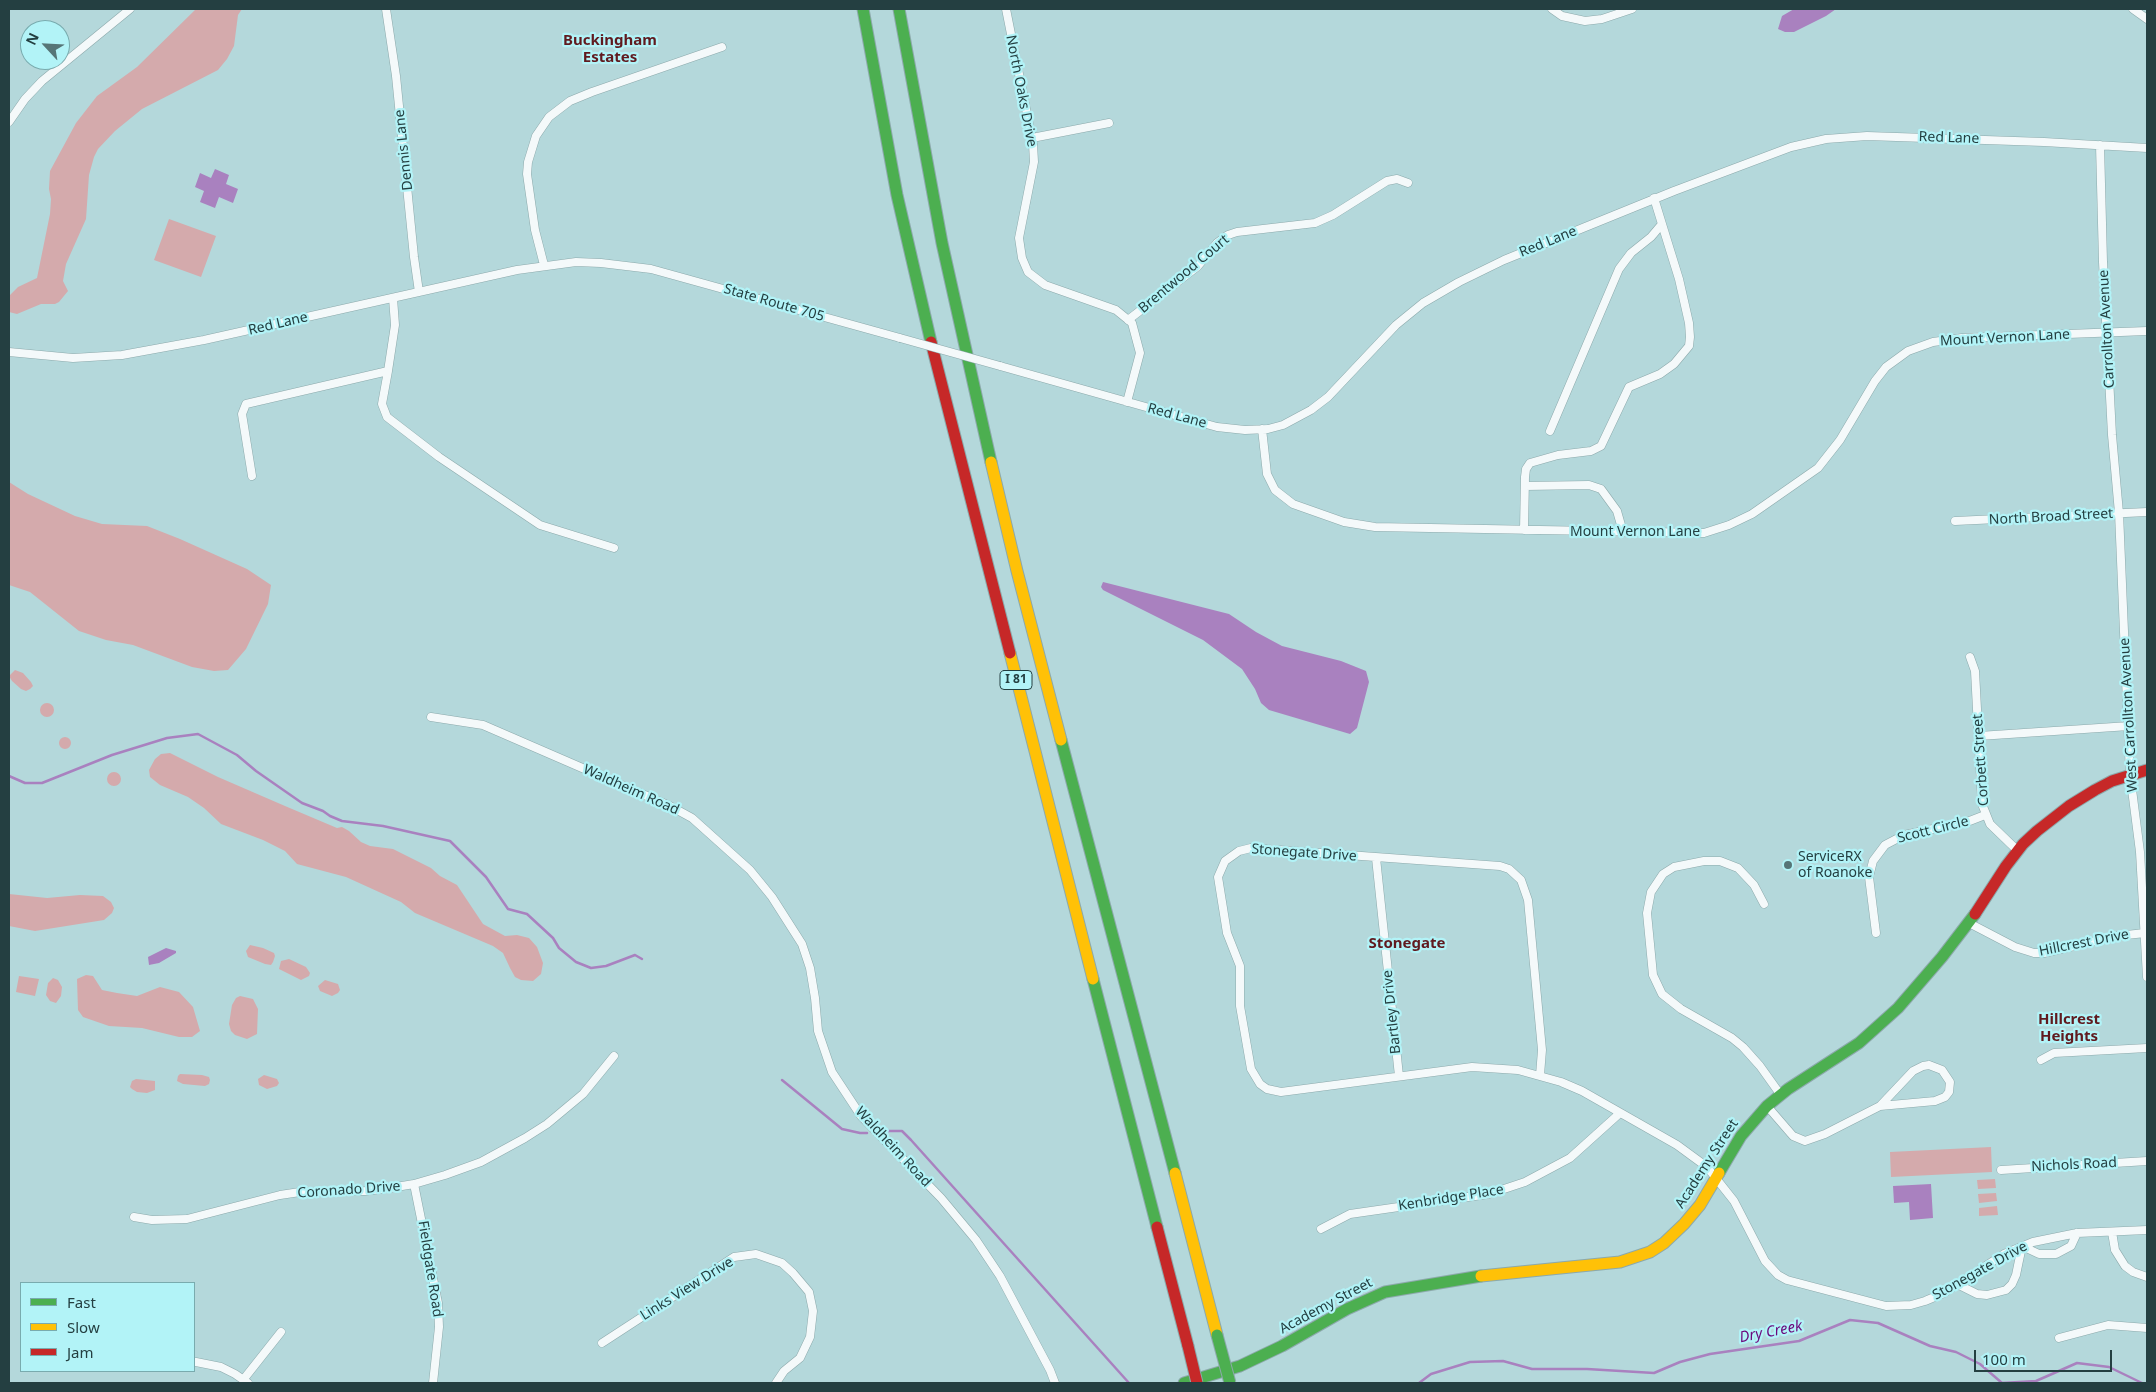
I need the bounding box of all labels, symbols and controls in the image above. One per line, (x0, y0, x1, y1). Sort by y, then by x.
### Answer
north arrow (20, 20, 70, 70)
text: N (21, 30, 43, 48)
district label: Buckingham Estates (563, 32, 657, 67)
street label: North Oaks Drive (1002, 34, 1040, 148)
street label: Dennis Lane (391, 109, 417, 191)
street label: Red Lane (1918, 129, 1980, 147)
street label: Red Lane (1517, 223, 1579, 261)
street label: Brentwood Court (1135, 231, 1233, 317)
street label: Carrollton Avenue (2096, 269, 2118, 389)
street label: State Route 705 (722, 281, 826, 325)
street label: Red Lane (247, 309, 309, 339)
street label: Mount Vernon Lane (1940, 326, 2070, 350)
street label: Red Lane (1146, 400, 1208, 432)
street label: North Broad Street (1988, 505, 2114, 529)
street label: Mount Vernon Lane (1570, 524, 1700, 540)
street label: West Carrollton Avenue (2117, 637, 2141, 793)
road number: I 81 (1000, 670, 1032, 690)
street label: Corbett Street (1969, 713, 1993, 807)
street label: Waldheim Road (580, 761, 682, 819)
street label: Scott Circle (1896, 813, 1970, 847)
street label: Stonegate Drive (1251, 841, 1357, 865)
place label: ServiceRX of Roanoke (1798, 849, 1872, 882)
marker: ServiceRX of Roanoke (1782, 859, 1794, 871)
street label: Hillcrest Drive (2038, 926, 2130, 960)
district label: Stonegate (1369, 935, 1445, 953)
street label: Bartley Drive (1379, 969, 1405, 1055)
district label: Hillcrest Heights (2038, 1011, 2100, 1046)
street label: Waldheim Road (852, 1103, 934, 1191)
street label: Academy Street (1672, 1116, 1742, 1212)
street label: Nichols Road (2031, 1154, 2117, 1176)
street label: Coronado Drive (297, 1178, 401, 1202)
street label: Kenbridge Place (1397, 1181, 1505, 1215)
street label: Fieldgate Road (414, 1219, 446, 1319)
street label: Stonegate Drive (1930, 1238, 2030, 1304)
street label: Links View Drive (637, 1254, 737, 1324)
street label: Academy Street (1277, 1274, 1375, 1338)
legend (20, 1282, 195, 1372)
text: Fast (67, 1292, 96, 1312)
text: Slow (67, 1317, 100, 1337)
water label: Dry Creek (1738, 1317, 1804, 1347)
scale bar (1976, 1340, 2114, 1372)
text: Jam (67, 1342, 94, 1362)
text: 100 m (1982, 1349, 2026, 1369)

